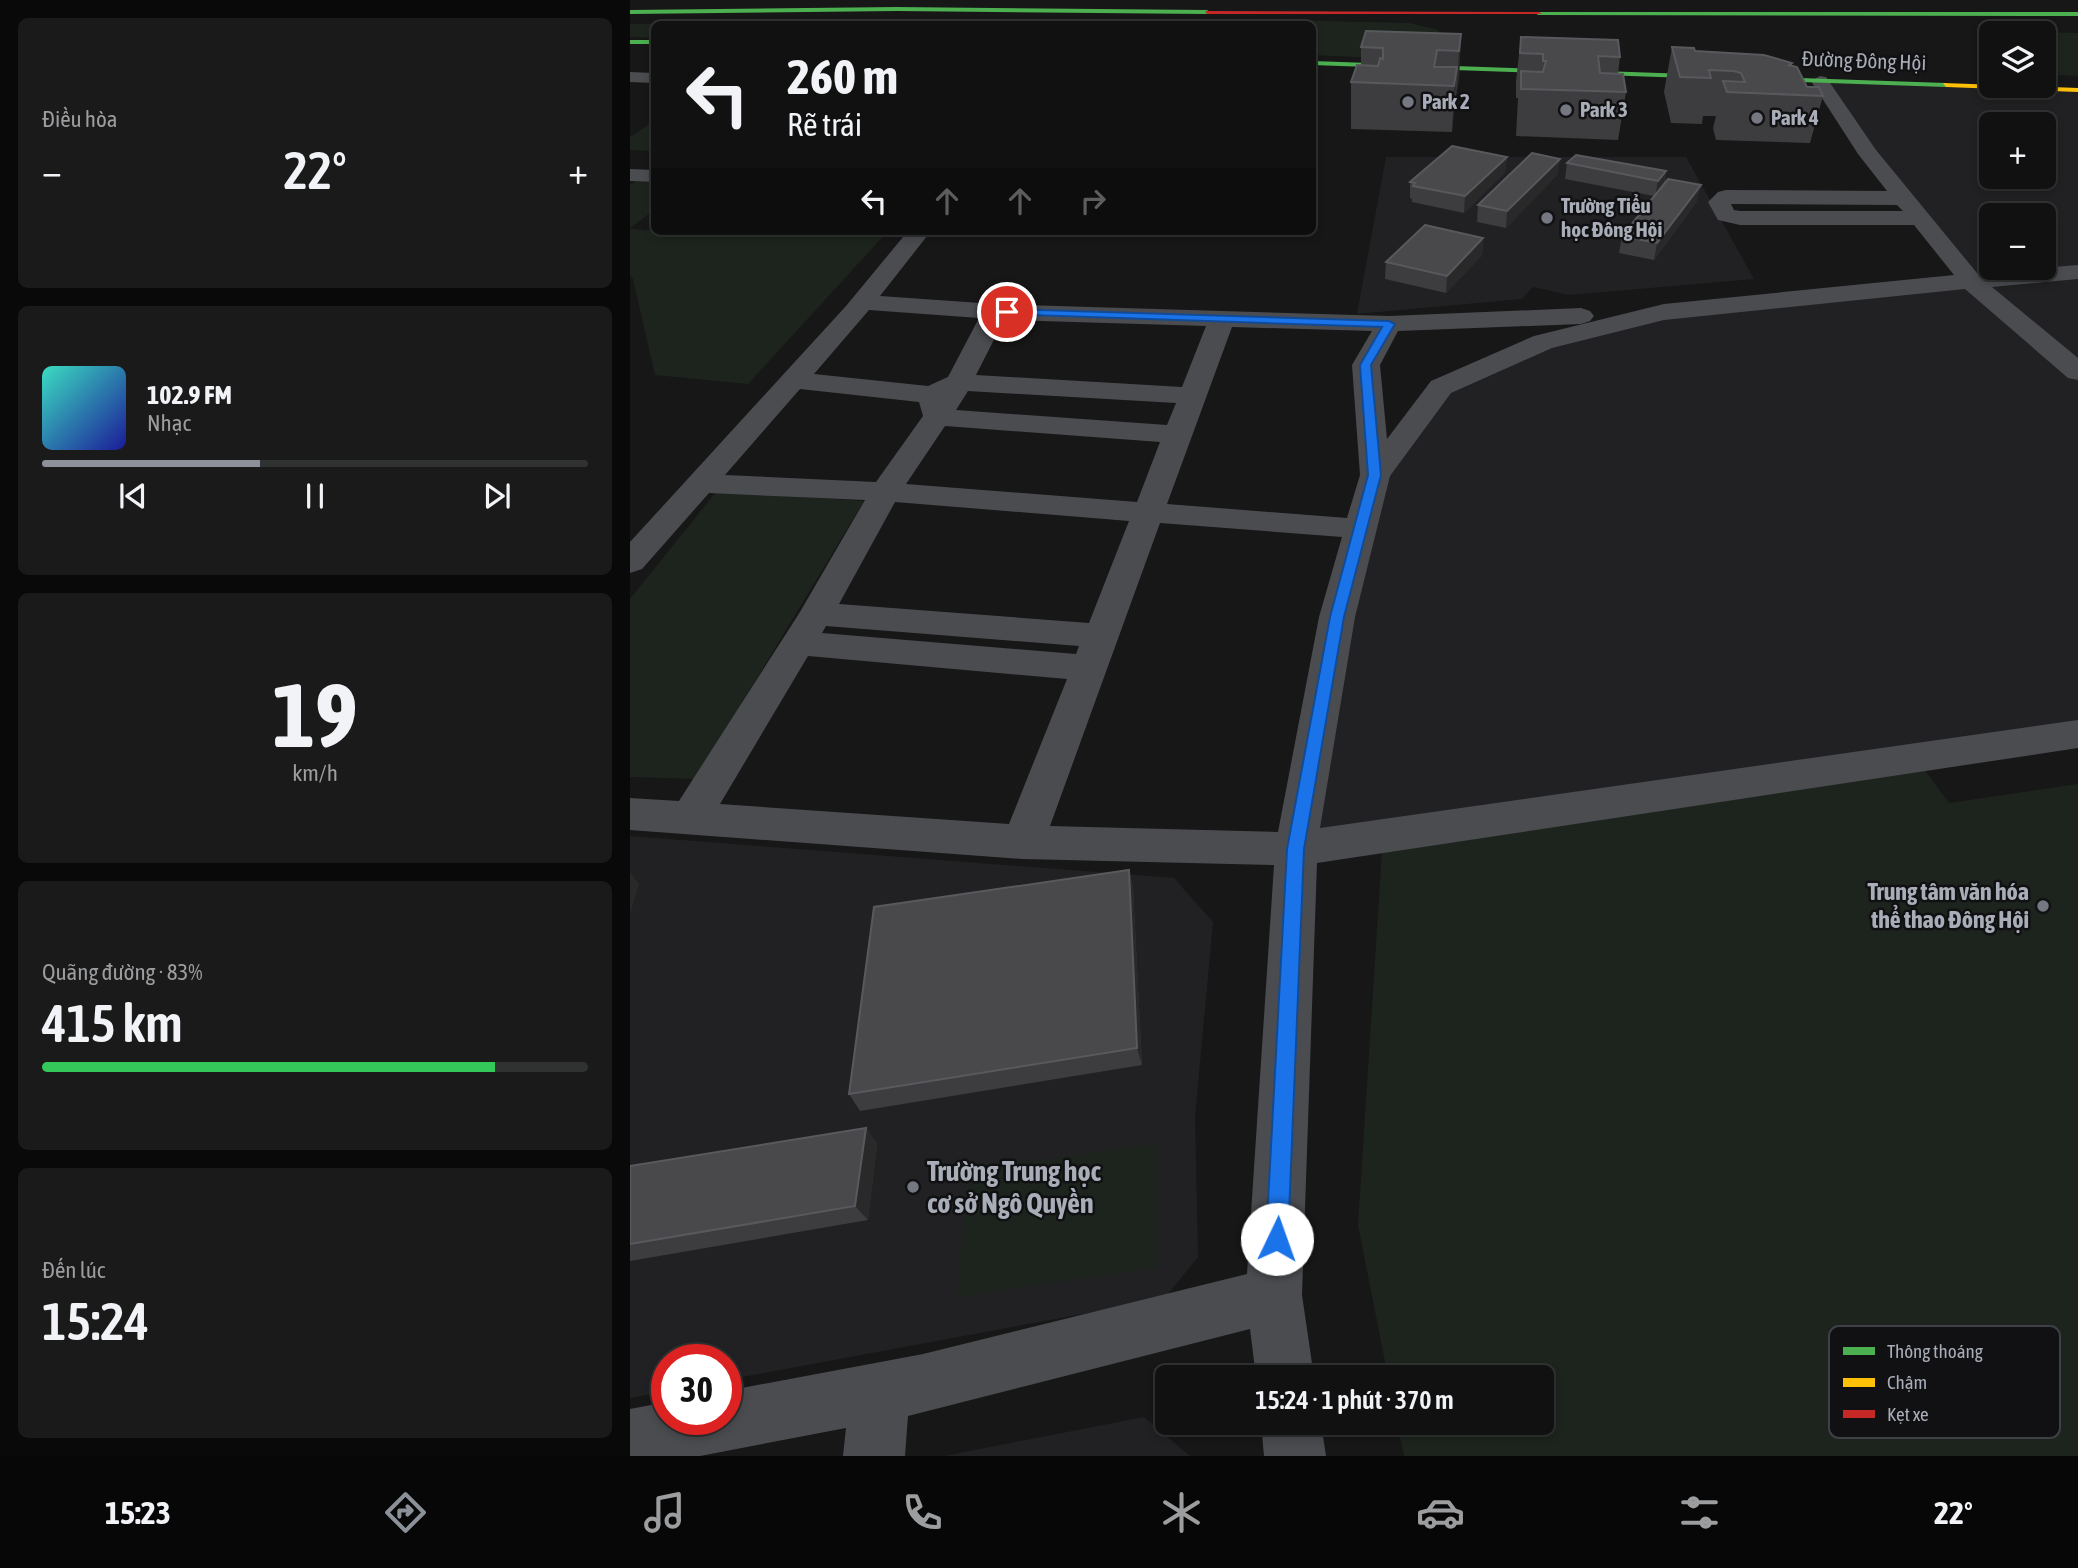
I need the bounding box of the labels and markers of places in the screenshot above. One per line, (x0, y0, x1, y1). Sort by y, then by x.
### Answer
place label: Park 2 (1422, 89, 1470, 113)
marker: Park 2 (1400, 94, 1416, 110)
place label: Park 3 (1580, 97, 1628, 121)
marker: Park 3 (1558, 102, 1574, 118)
place label: Park 4 (1771, 105, 1819, 129)
marker: Park 4 (1749, 110, 1765, 126)
place label: Trường Tiểu học Đông Hội (1561, 193, 1662, 241)
marker: Trường Tiểu học Đông Hội (1539, 210, 1555, 226)
pin (977, 282, 1037, 342)
place label: Trung tâm văn hóa thể thao Đông Hội (1868, 878, 2029, 933)
marker: Trung tâm văn hóa thể thao Đông Hội (2035, 898, 2051, 914)
place label: Trường Trung học cơ sở Ngô Quyền (927, 1155, 1102, 1219)
marker: Trường Trung học cơ sở Ngô Quyền (905, 1179, 921, 1195)

